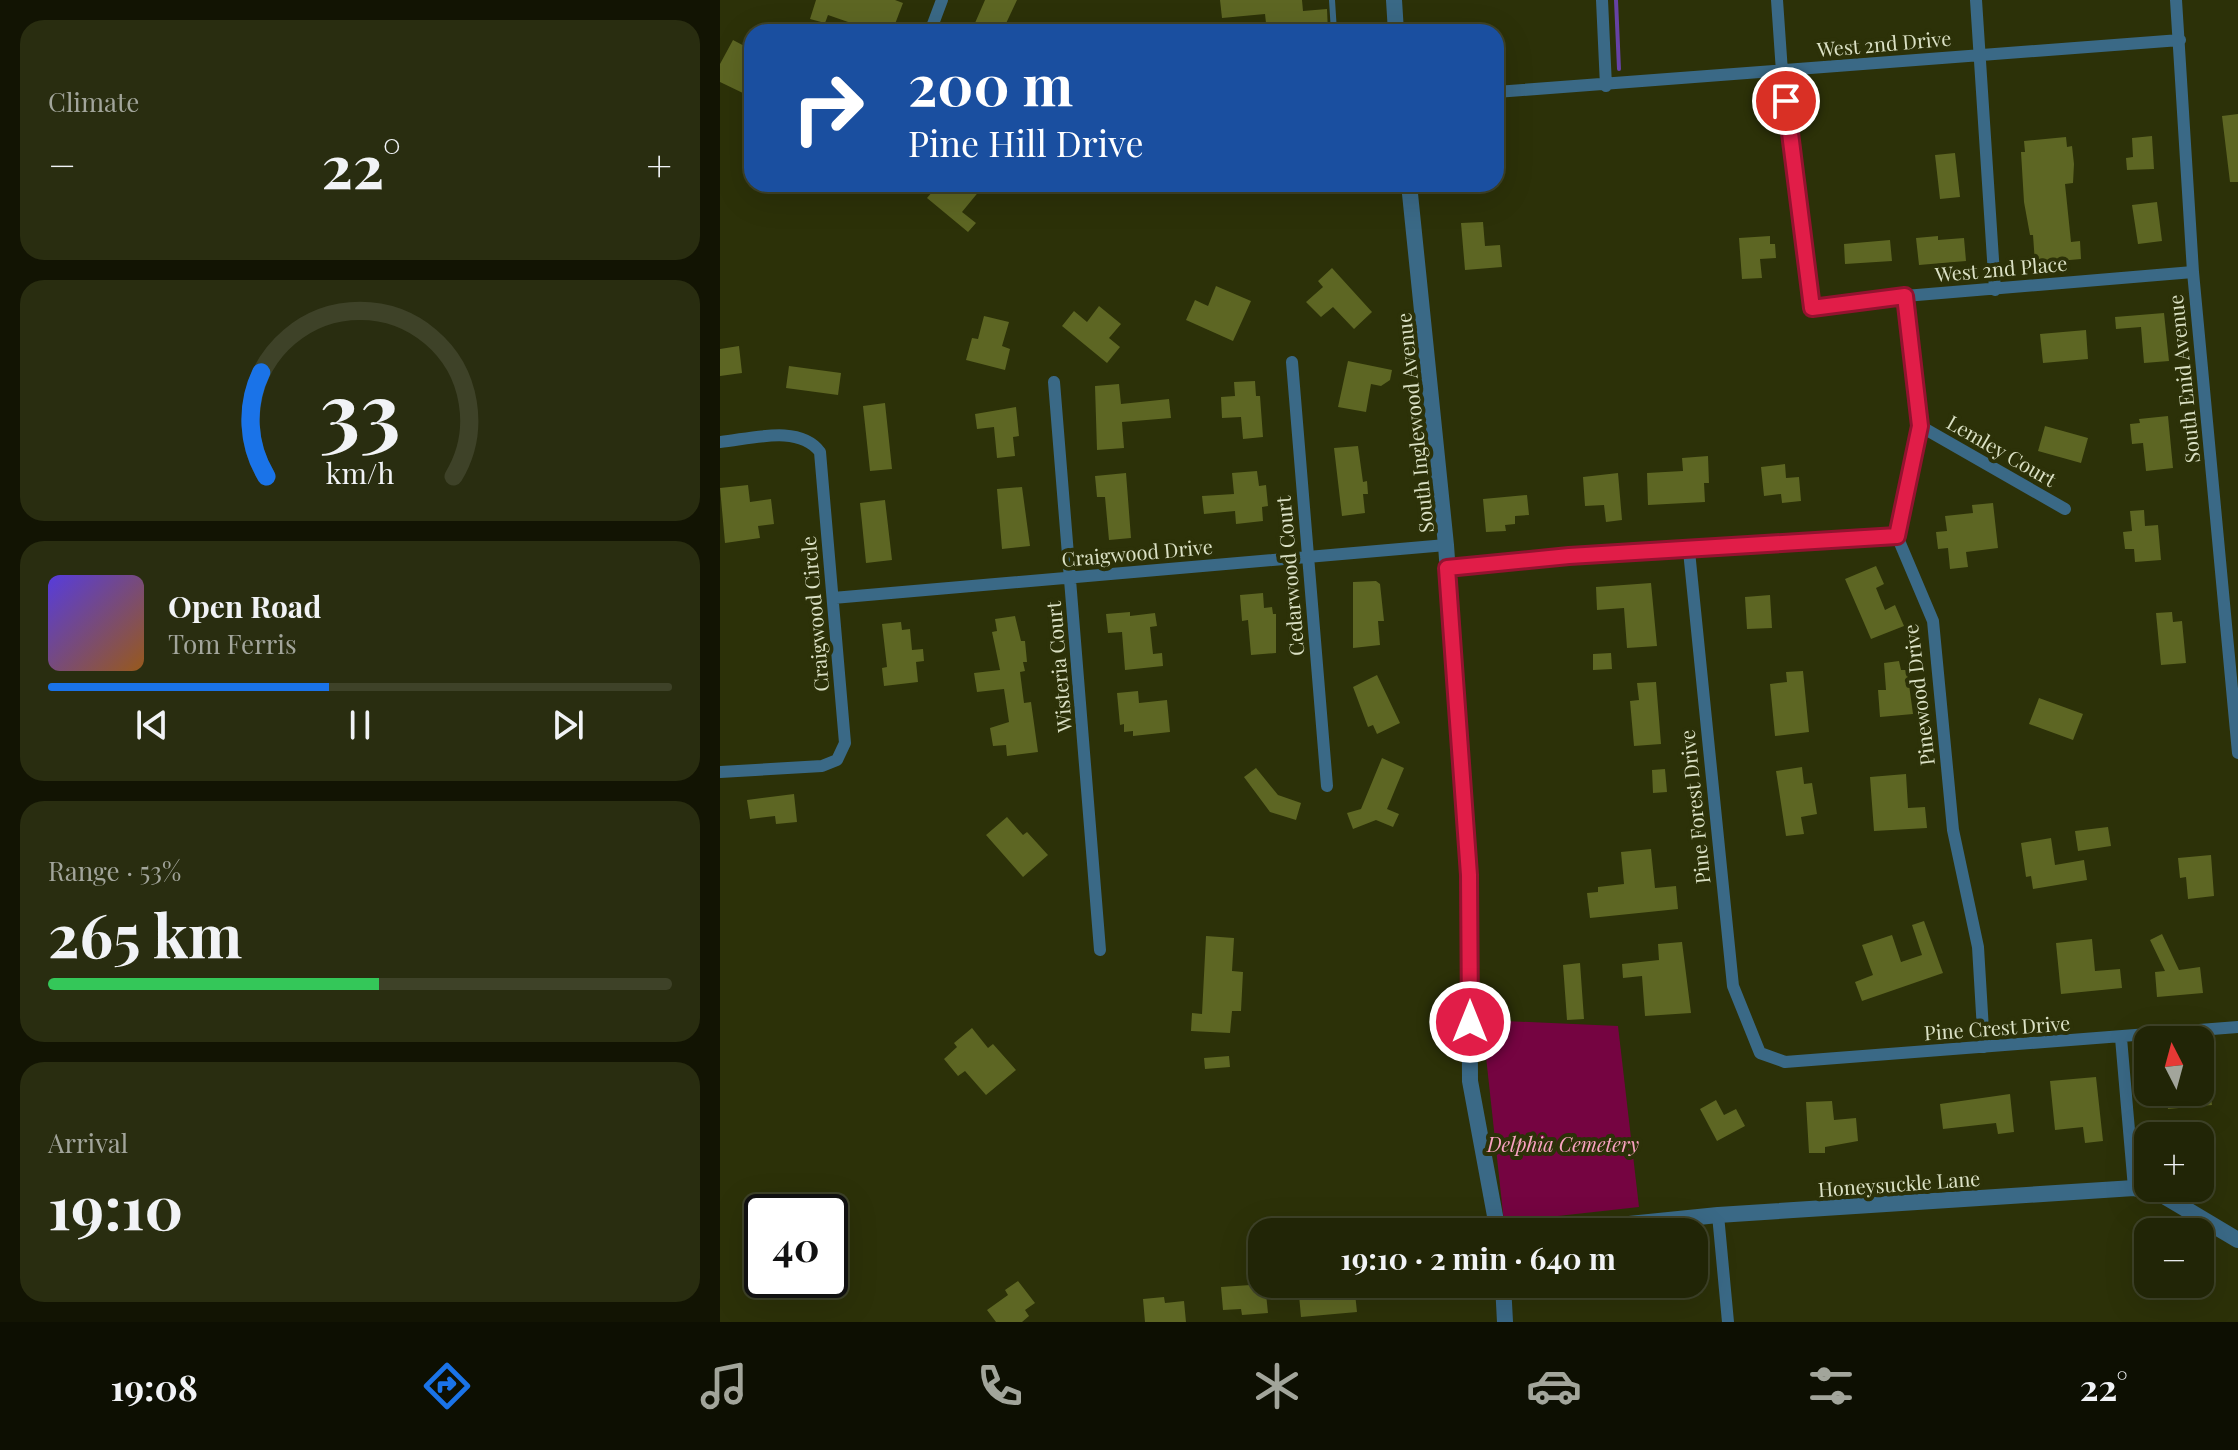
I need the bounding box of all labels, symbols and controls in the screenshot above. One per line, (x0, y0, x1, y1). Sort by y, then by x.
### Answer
street label: West 2nd Drive (1815, 24, 1952, 62)
text: 200 m (908, 46, 1073, 121)
icon: right (776, 56, 880, 160)
pin (1752, 67, 1820, 135)
icon: arrive (1764, 79, 1808, 123)
text: Climate (48, 84, 139, 119)
text: Pine Hill Drive (908, 118, 1144, 166)
text: 22° (321, 124, 401, 204)
text: − (48, 134, 76, 193)
text: + (646, 134, 672, 193)
street label: West 2nd Place (1933, 249, 2068, 287)
street label: South Enid Avenue (2161, 293, 2205, 465)
street label: South Inglewood Avenue (1389, 312, 1439, 534)
text: 33 (319, 352, 401, 463)
street label: Lemley Court (1942, 408, 2062, 493)
text: km/h (326, 453, 394, 491)
street label: Cedarwood Court (1268, 494, 1309, 657)
street label: Craigwood Drive (1060, 532, 1214, 572)
street label: Craigwood Circle (794, 535, 834, 693)
text: Open Road (168, 586, 321, 626)
street label: Wisteria Court (1039, 599, 1077, 735)
street label: Pinewood Drive (1896, 623, 1940, 767)
text: Tom Ferris (168, 626, 297, 661)
icon: previous (130, 703, 174, 747)
icon: pause (338, 703, 382, 747)
icon: next (546, 703, 590, 747)
street label: Pine Forest Drive (1672, 729, 1716, 885)
text: Range · 53% (48, 853, 181, 888)
text: 265 km (48, 893, 242, 973)
position arrow (1428, 980, 1512, 1064)
street label: Pine Crest Drive (1923, 1008, 2071, 1046)
north arrow (2134, 1026, 2214, 1106)
map controls (2134, 1026, 2214, 1298)
button: + (2134, 1122, 2214, 1202)
text: Arrival (48, 1125, 128, 1160)
park label: Delphia Cemetery (1486, 1130, 1639, 1157)
street label: Honeysuckle Lane (1817, 1164, 1981, 1202)
text: 19:10 (48, 1165, 183, 1245)
speed limit sign: 40 (744, 1194, 848, 1298)
button: − (2134, 1218, 2214, 1298)
text: 19:10 · 2 min · 640 m (1340, 1238, 1616, 1278)
icon: directions (419, 1358, 475, 1414)
icon: music (696, 1358, 752, 1414)
icon: phone (972, 1358, 1028, 1414)
icon: climate (1249, 1358, 1305, 1414)
icon: car (1526, 1358, 1582, 1414)
icon: filters (1803, 1358, 1859, 1414)
text: 19:08 (110, 1362, 198, 1410)
text: 22° (2080, 1362, 2128, 1410)

